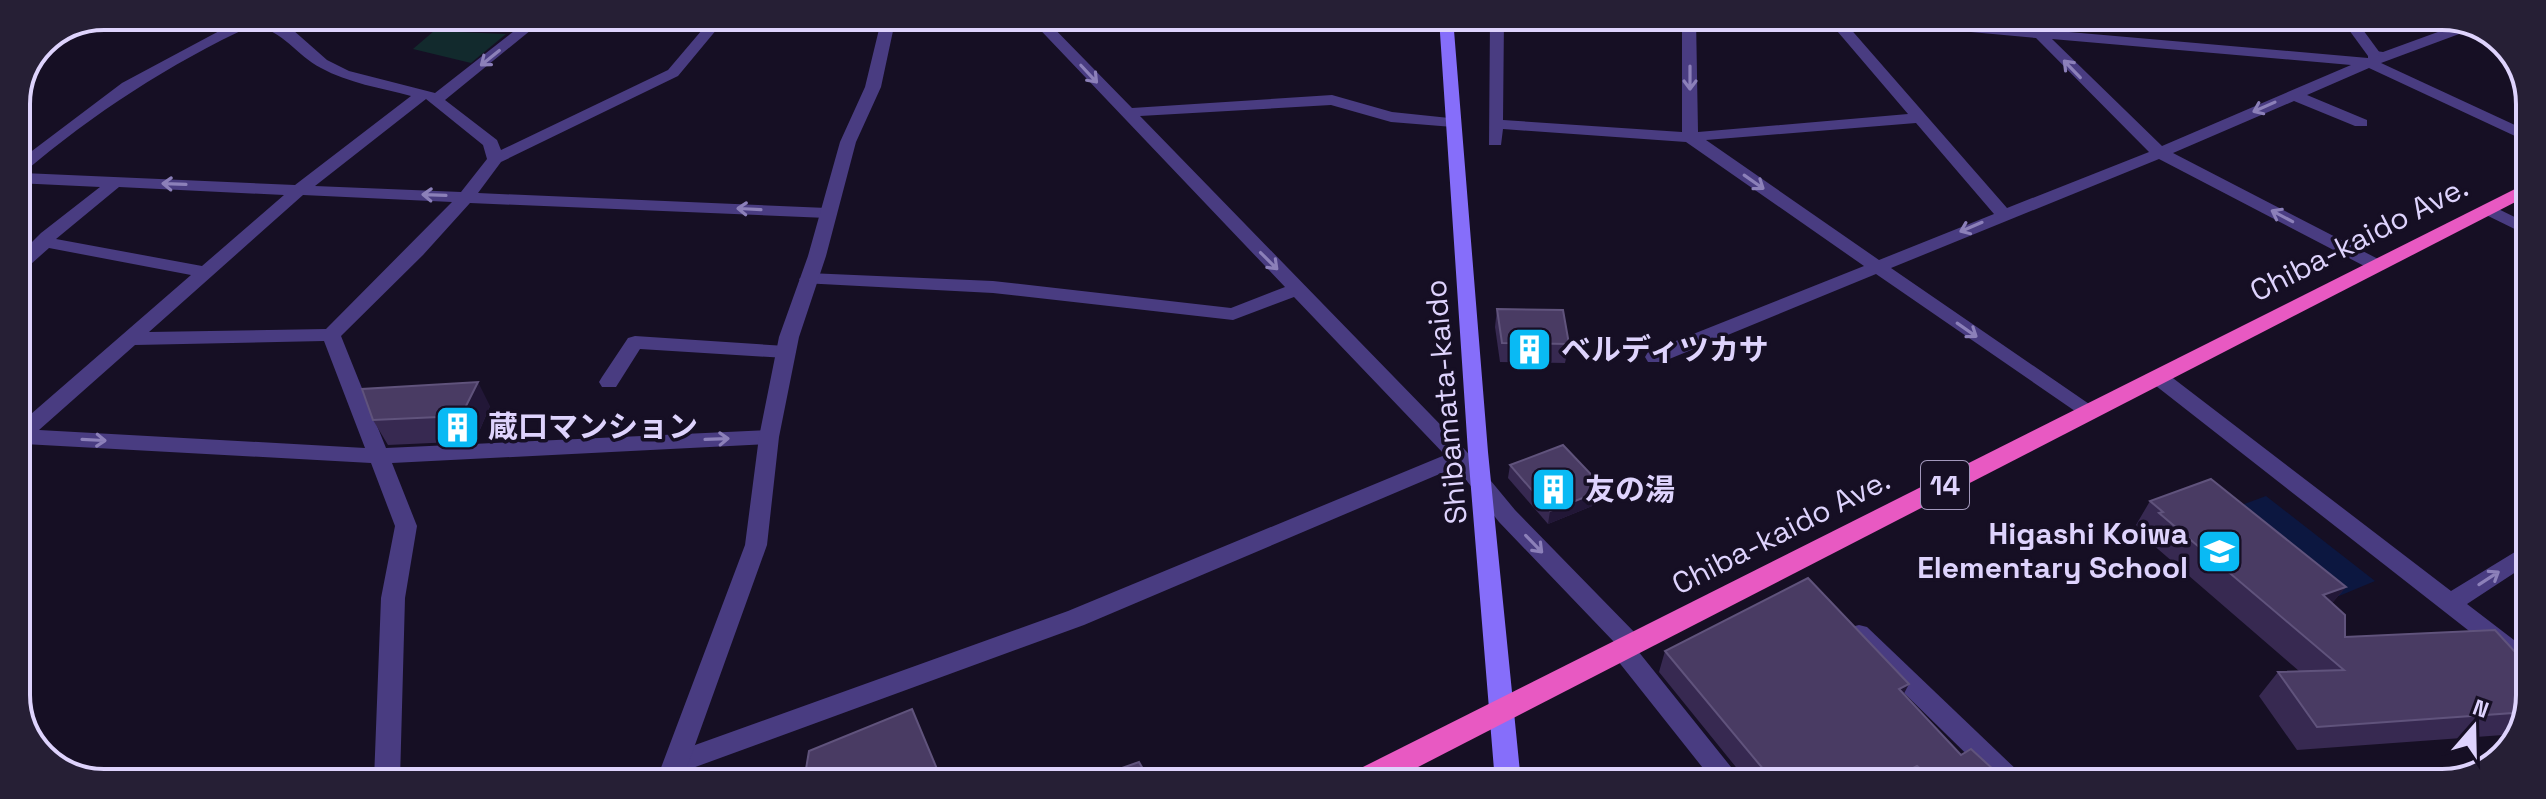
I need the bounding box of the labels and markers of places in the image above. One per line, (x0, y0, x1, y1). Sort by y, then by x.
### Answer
building icon: ベルディツカサ (1506, 326, 1554, 374)
place label: ベルディツカサ (1561, 330, 1769, 369)
building icon: 蔵口マンション (433, 403, 481, 451)
place label: 蔵口マンション (488, 407, 698, 446)
building icon: 友の湯 (1530, 466, 1578, 514)
place label: 友の湯 (1585, 470, 1675, 509)
place label: Higashi Koiwa Elementary School (1917, 514, 2188, 587)
school or university icon: Higashi Koiwa Elementary School (2195, 527, 2243, 575)

